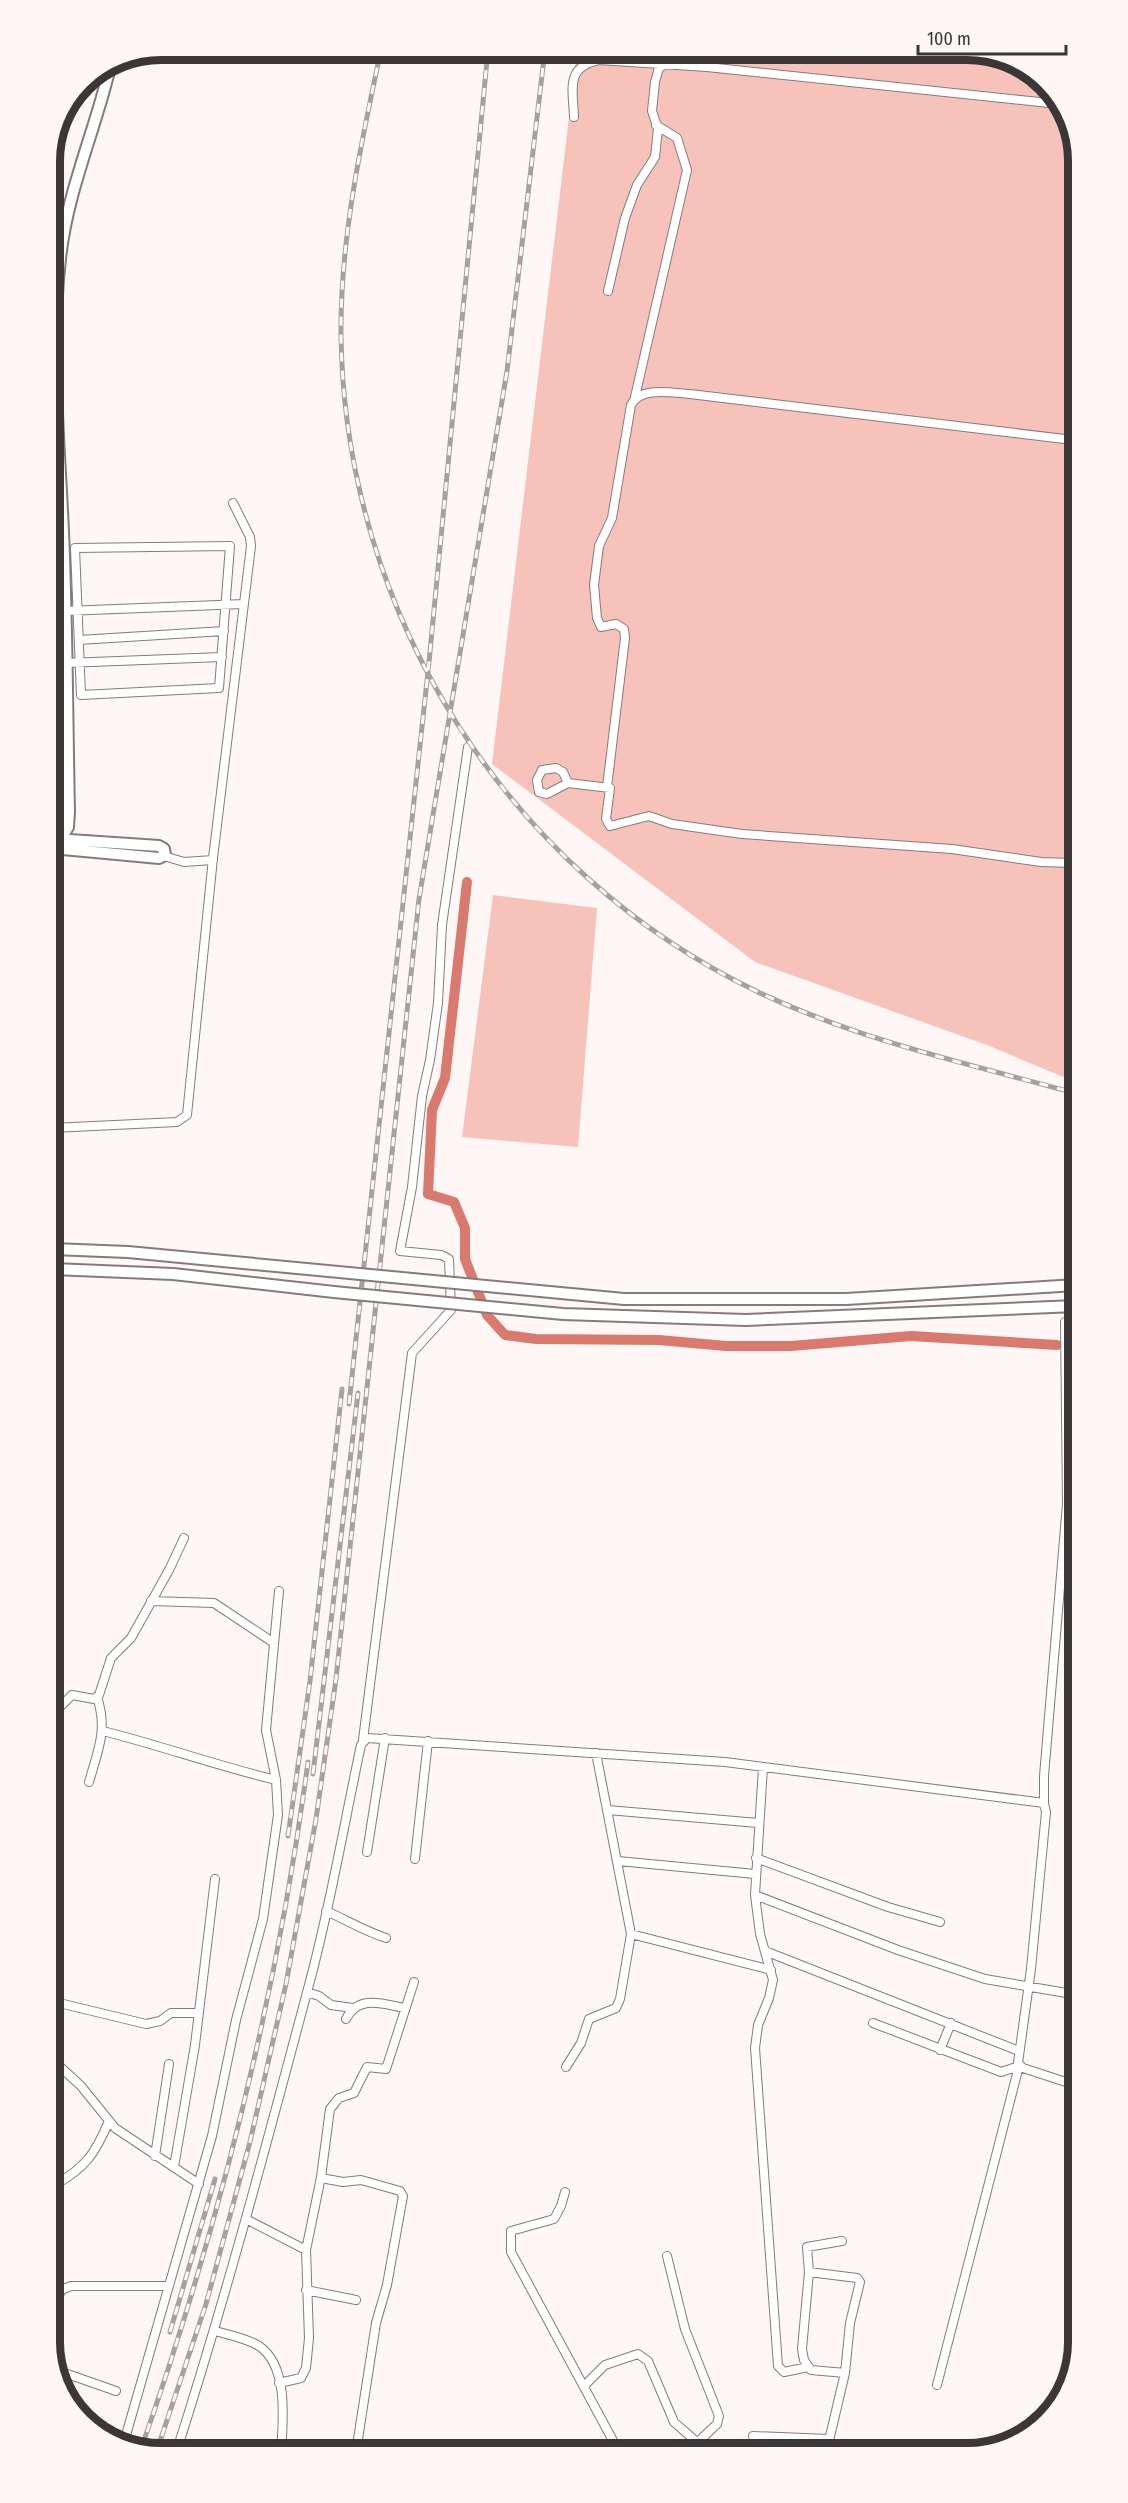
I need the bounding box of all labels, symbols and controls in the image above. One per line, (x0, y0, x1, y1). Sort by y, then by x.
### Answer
scale bar (918, 18, 1066, 56)
text: 100 m (927, 28, 971, 50)

